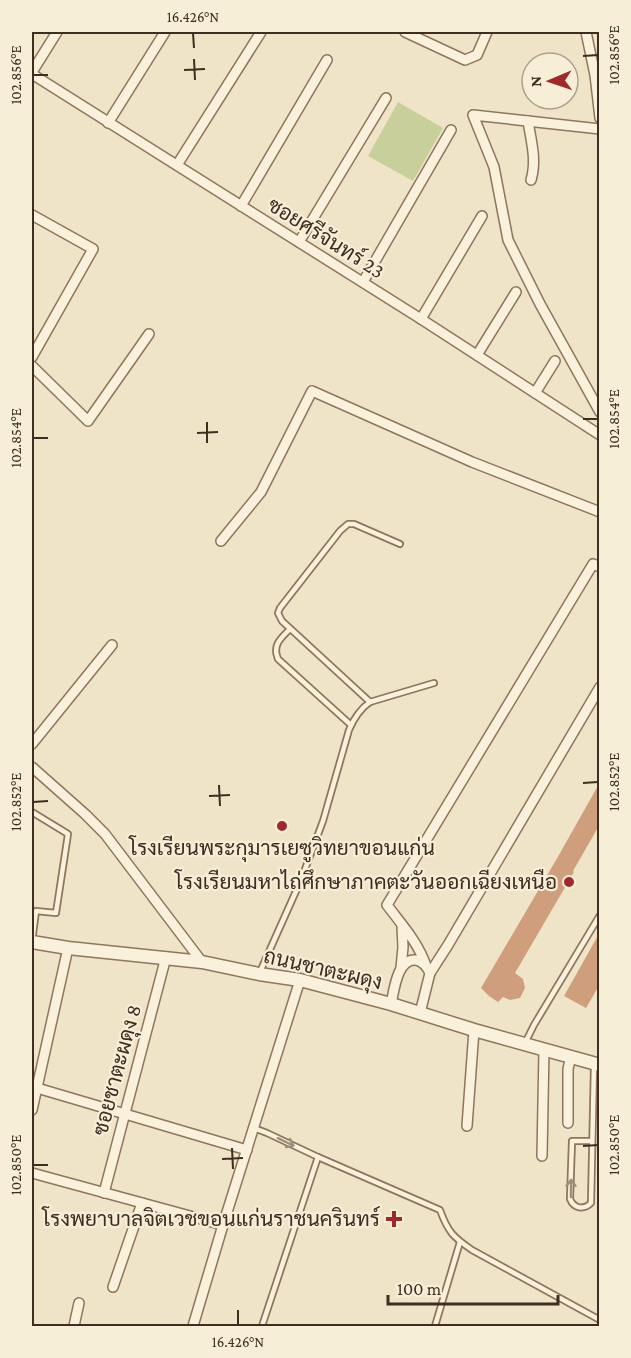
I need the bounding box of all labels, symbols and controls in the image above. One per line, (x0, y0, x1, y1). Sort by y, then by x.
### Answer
text: 16.426°N (167, 9, 219, 25)
text: 102.856°E (606, 25, 622, 85)
text: 102.856°E (8, 45, 24, 105)
north arrow (520, 51, 580, 111)
text: N (527, 76, 544, 87)
street label: ซอยศรีจันทร์ 23 (263, 191, 390, 283)
text: 102.854°E (606, 389, 622, 449)
text: 102.854°E (8, 408, 24, 468)
text: 102.852°E (606, 753, 622, 811)
text: 102.852°E (8, 773, 24, 831)
marker: โรงเรียนพระกุมารเยซูวิทยาขอนแก่น (275, 819, 289, 833)
place label: โรงเรียนพระกุมารเยซูวิทยาขอนแก่น (128, 835, 435, 863)
place label: โรงเรียนมหาไถ่ศึกษาภาคตะวันออกเฉียงเหนือ (174, 868, 557, 894)
marker: โรงเรียนมหาไถ่ศึกษาภาคตะวันออกเฉียงเหนือ (562, 875, 576, 889)
street label: ถนนชาตะผดุง (261, 944, 385, 996)
street label: ซอยชาตะผดุง 8 (88, 1002, 148, 1139)
text: 102.850°E (606, 1115, 622, 1175)
text: 102.850°E (8, 1135, 24, 1195)
one-way arrow (277, 1137, 295, 1149)
one-way arrow (565, 1178, 576, 1198)
place label: โรงพยาบาลจิตเวชขอนแก่นราชนครินทร์ (41, 1205, 380, 1231)
marker: โรงพยาบาลจิตเวชขอนแก่นราชนครินทร์ (385, 1210, 403, 1228)
scale bar (388, 1268, 558, 1306)
text: 100 m (397, 1279, 442, 1299)
text: 16.426°N (212, 1334, 264, 1350)

